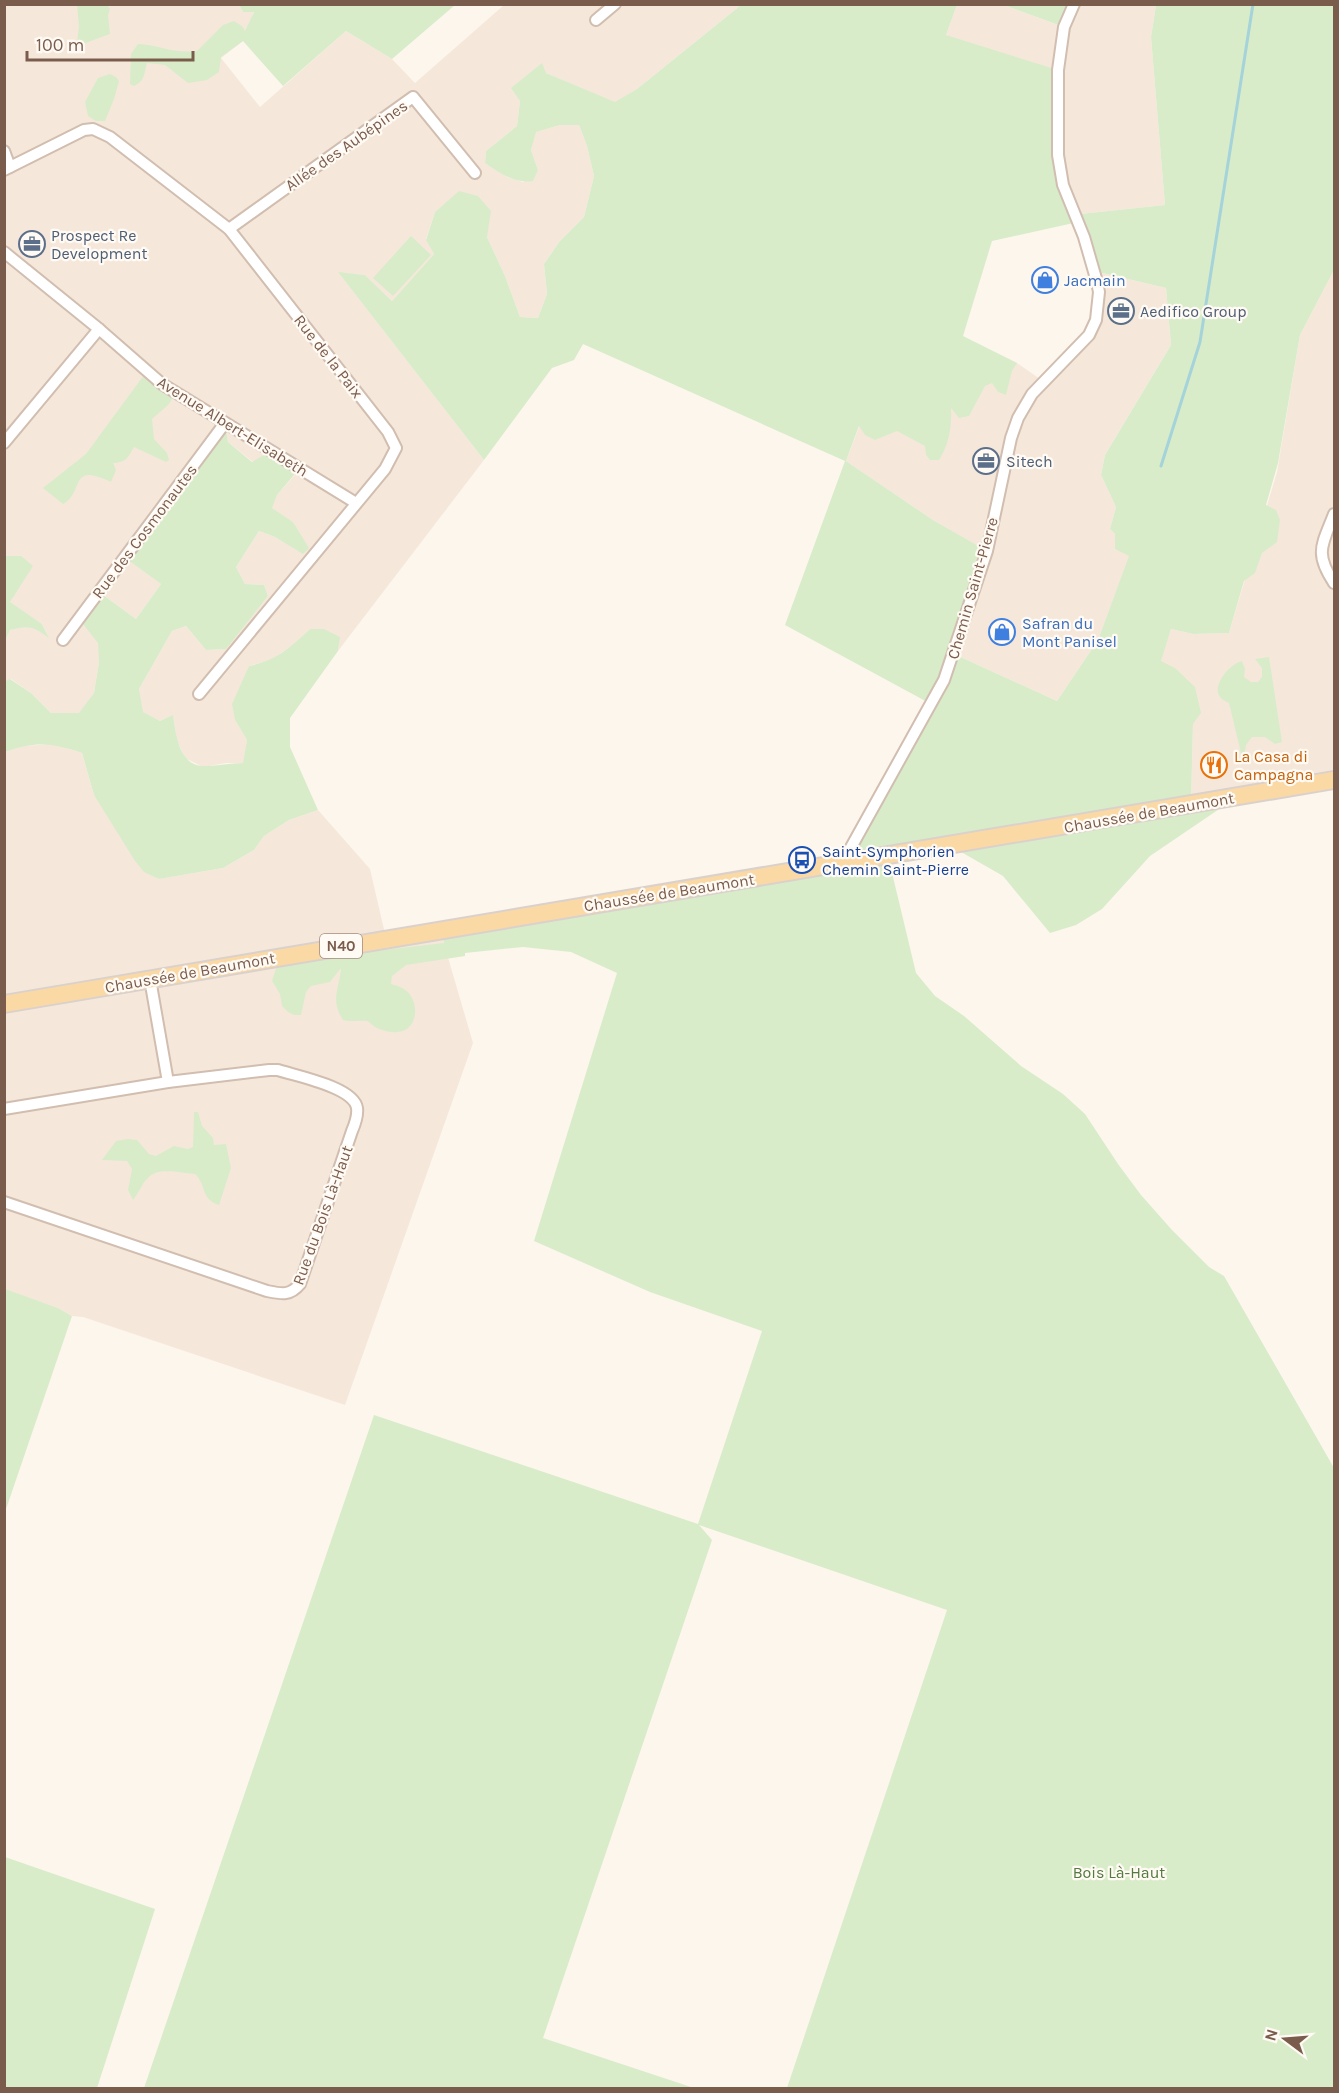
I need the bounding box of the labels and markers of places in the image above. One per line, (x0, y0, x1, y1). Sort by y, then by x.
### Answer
place label: Prospect Re Development (51, 226, 147, 263)
office icon: Prospect Re Development (17, 229, 47, 259)
shop icon: Jacmain (1030, 265, 1060, 295)
place label: Jacmain (1064, 271, 1126, 290)
office icon: Aedifico Group (1106, 296, 1136, 326)
place label: Aedifico Group (1140, 302, 1247, 321)
office icon: Sitech (971, 446, 1001, 476)
place label: Sitech (1006, 452, 1053, 471)
place label: Safran du Mont Panisel (1022, 614, 1117, 651)
shop icon: Safran du Mont Panisel (987, 617, 1017, 647)
place label: La Casa di Campagna (1234, 747, 1313, 784)
restaurant icon: La Casa di Campagna (1199, 750, 1229, 780)
place label: Saint-Symphorien Chemin Saint-Pierre (822, 842, 969, 879)
bus stop icon: Saint-Symphorien Chemin Saint-Pierre (787, 845, 817, 875)

